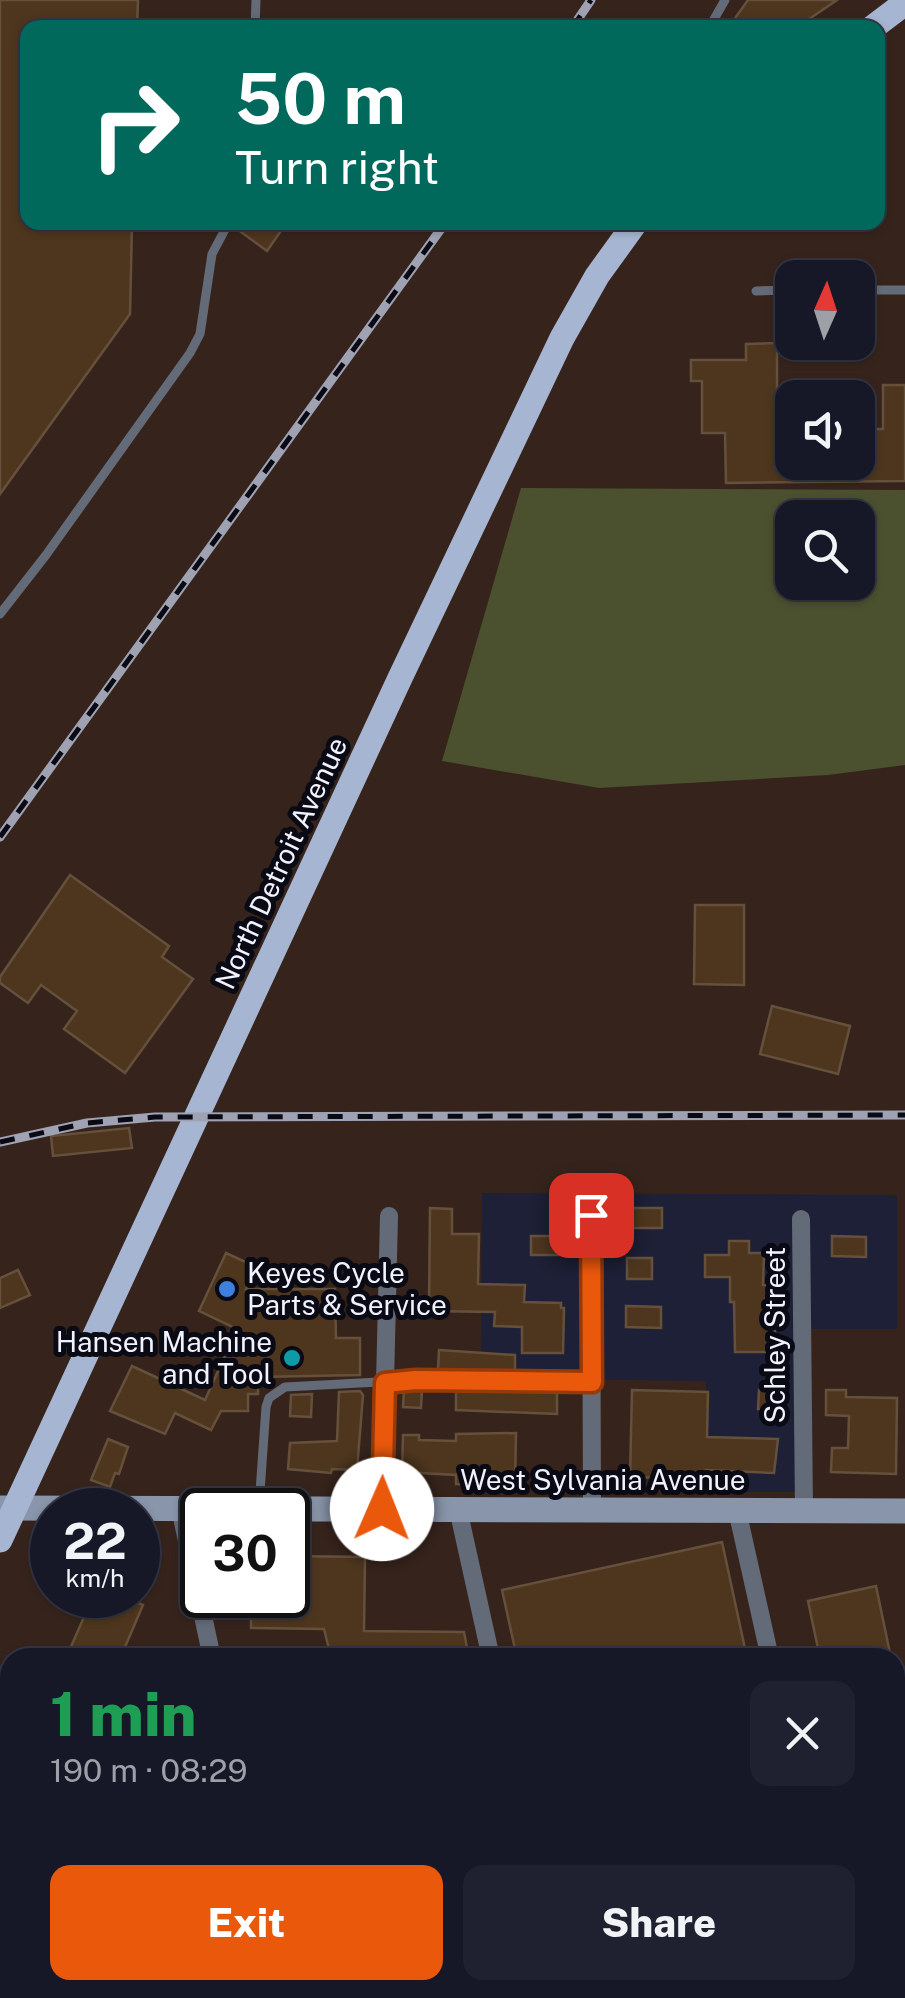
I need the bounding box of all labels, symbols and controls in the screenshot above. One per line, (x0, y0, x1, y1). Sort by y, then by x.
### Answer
text: 50 m (235, 57, 406, 140)
icon: right (70, 60, 200, 190)
text: Turn right (235, 141, 439, 194)
north arrow (775, 260, 875, 360)
map controls (775, 260, 875, 600)
button: sound (775, 380, 875, 480)
button: search (775, 500, 875, 600)
street label: North Detroit Avenue (208, 732, 353, 994)
pin (549, 1173, 634, 1258)
icon: arrive (564, 1188, 619, 1243)
street label: Schley Street (758, 1247, 791, 1423)
place label: Keyes Cycle Parts & Service (247, 1256, 447, 1321)
marker: Keyes Cycle Parts & Service (216, 1278, 238, 1300)
place label: Hansen Machine and Tool (56, 1325, 272, 1390)
marker: Hansen Machine and Tool (281, 1347, 303, 1369)
position arrow (330, 1457, 434, 1561)
street label: West Sylvania Avenue (460, 1463, 746, 1496)
speed limit sign: 30 (180, 1488, 310, 1618)
text: 22 (63, 1511, 127, 1570)
text: km/h (66, 1563, 124, 1593)
text: 1 min (50, 1679, 197, 1750)
button: close (750, 1681, 855, 1786)
text: 190 m · 08:29 (50, 1752, 248, 1789)
button: Exit (50, 1865, 443, 1980)
button: Share (463, 1865, 855, 1980)

